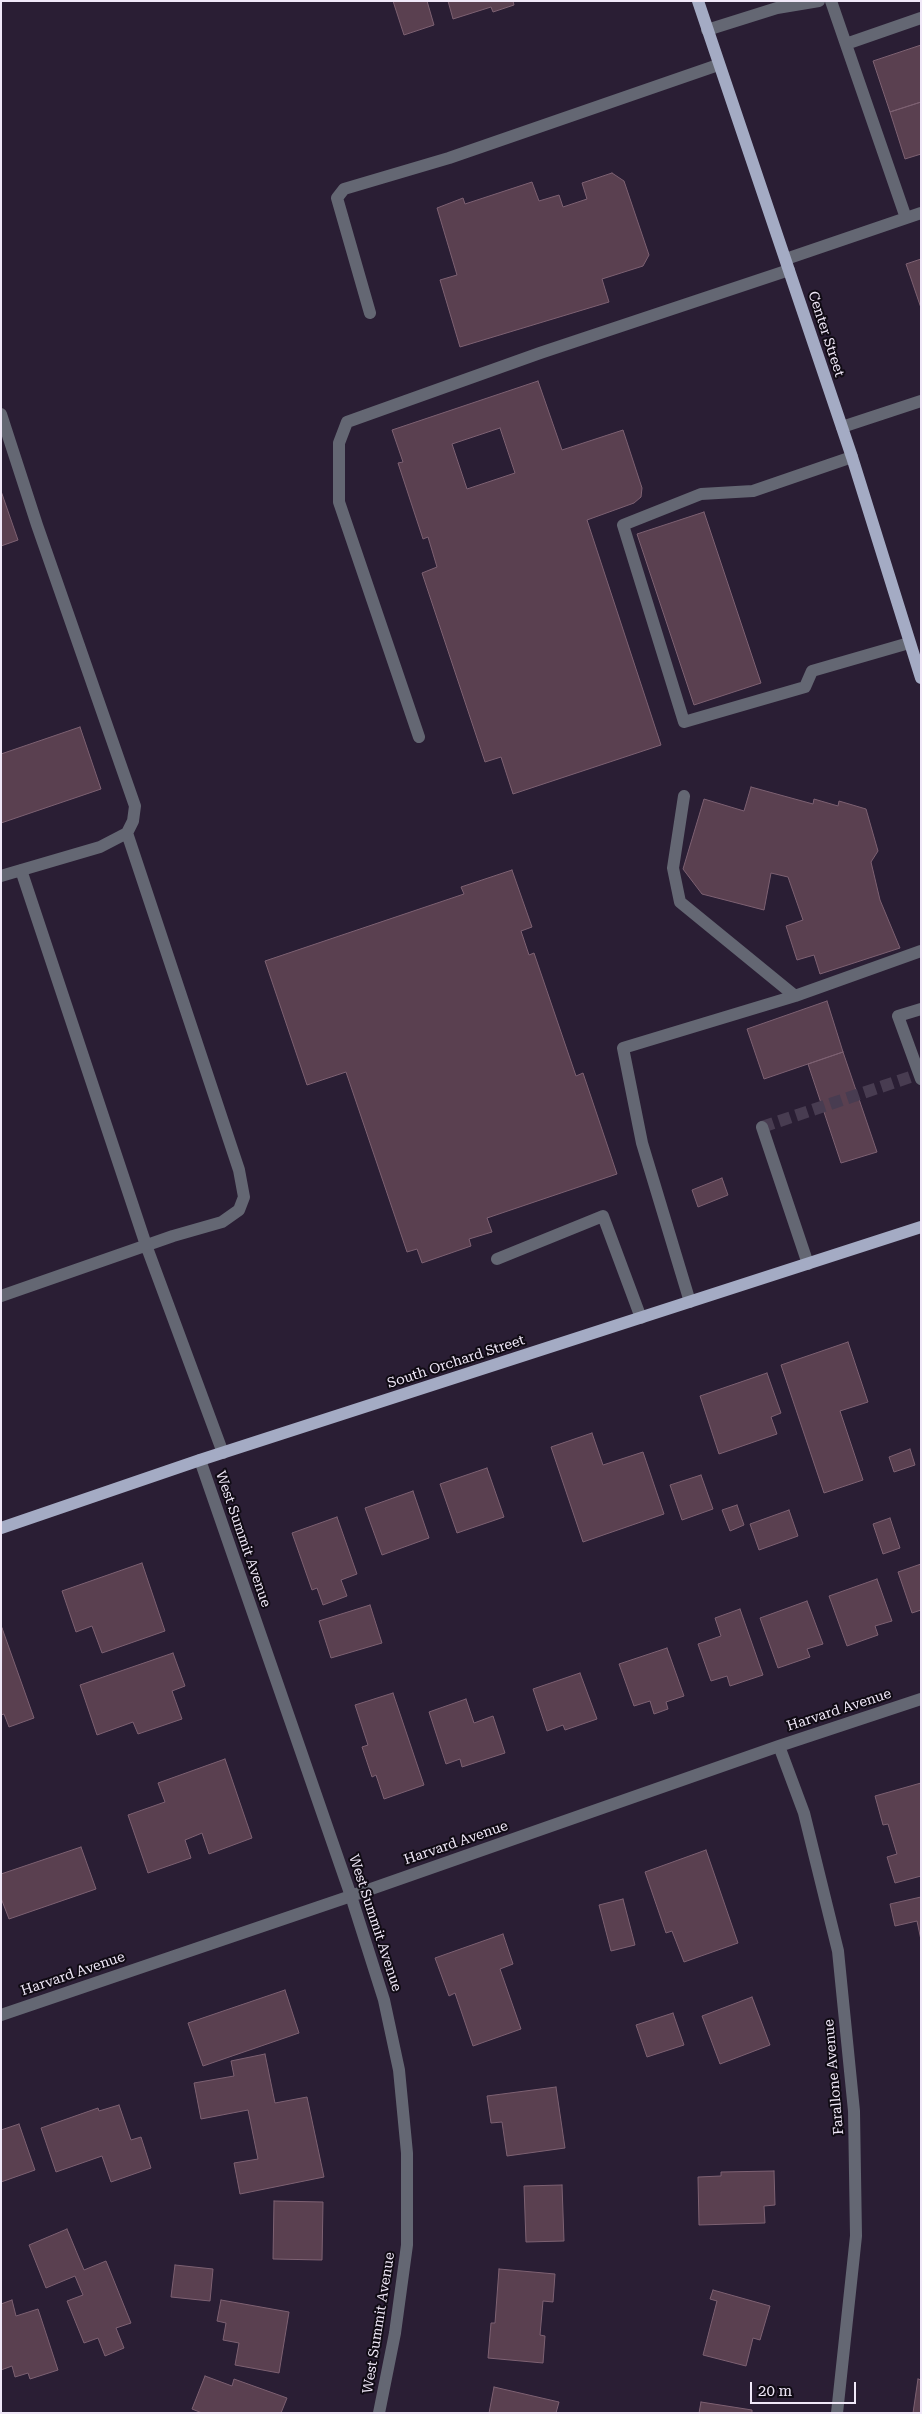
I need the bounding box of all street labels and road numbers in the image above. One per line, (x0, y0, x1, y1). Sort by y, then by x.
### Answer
street label: Center Street (804, 289, 848, 379)
street label: South Orchard Street (385, 1332, 527, 1392)
street label: West Summit Avenue (212, 1469, 274, 1609)
street label: Harvard Avenue (785, 1685, 893, 1735)
street label: Harvard Avenue (402, 1817, 510, 1869)
street label: West Summit Avenue (345, 1852, 405, 1994)
street label: Harvard Avenue (19, 1948, 127, 2000)
street label: Farallone Avenue (821, 2018, 847, 2136)
street label: West Summit Avenue (360, 2251, 398, 2395)

